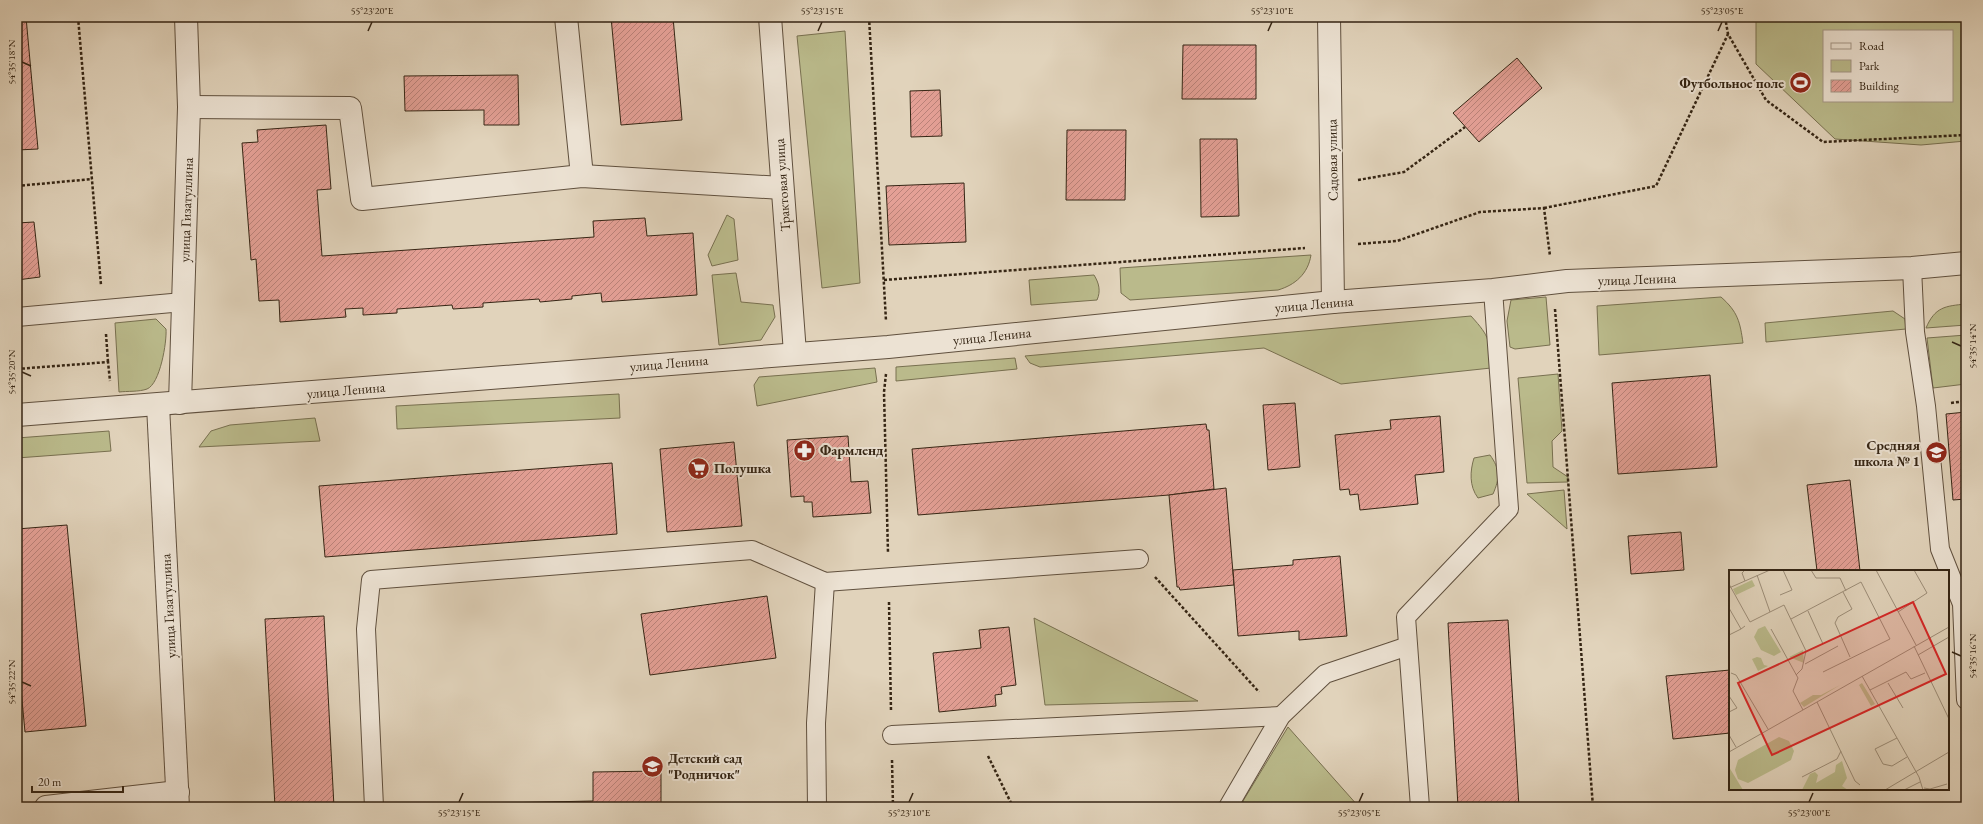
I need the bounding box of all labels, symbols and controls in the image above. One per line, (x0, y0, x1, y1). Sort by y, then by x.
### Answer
text: 55°23'20"E (351, 4, 394, 17)
text: 55°23'15"E (801, 4, 844, 17)
text: 55°23'10"E (1251, 4, 1294, 17)
text: 55°23'05"E (1701, 4, 1744, 17)
legend (1823, 30, 1953, 102)
text: Road (1859, 38, 1885, 54)
text: 54°35'18"N (5, 39, 18, 84)
text: Park (1859, 58, 1880, 74)
sports icon: Футбольное поле (1787, 70, 1813, 96)
place label: Футбольное поле (1680, 74, 1784, 92)
text: Building (1859, 78, 1900, 94)
street label: Садовая улица (1322, 118, 1342, 201)
street label: Трактовая улица (770, 137, 794, 232)
street label: улица Гизатуллина (175, 157, 197, 263)
street label: улица Ленина (1597, 269, 1677, 289)
street label: улица Ленина (1274, 292, 1354, 316)
street label: улица Ленина (952, 323, 1032, 349)
text: 54°35'14"N (1966, 323, 1979, 368)
text: 54°35'20"N (5, 349, 18, 394)
street label: улица Ленина (629, 351, 709, 375)
street label: улица Ленина (306, 378, 386, 402)
place label: Средняя школа № 1 (1854, 436, 1920, 470)
pharmacy icon: Фармленд (791, 437, 817, 463)
school or university icon: Средняя школа № 1 (1923, 440, 1949, 466)
place label: Фармленд (820, 441, 884, 459)
supermarket icon: Полушка (686, 455, 712, 481)
place label: Полушка (714, 459, 772, 477)
street label: улица Гизатуллина (156, 553, 180, 659)
inset map (1729, 570, 1949, 790)
text: 54°35'16"N (1966, 633, 1979, 678)
text: 54°35'22"N (5, 659, 18, 704)
place label: Детский сад "Родничок" (668, 749, 743, 783)
school or university icon: Детский сад "Родничок" (640, 753, 666, 779)
scale bar (32, 768, 123, 794)
text: 20 m (38, 774, 62, 790)
text: 55°23'15"E (438, 806, 481, 819)
text: 55°23'10"E (888, 806, 931, 819)
text: 55°23'05"E (1338, 806, 1381, 819)
text: 55°23'00"E (1788, 806, 1831, 819)

